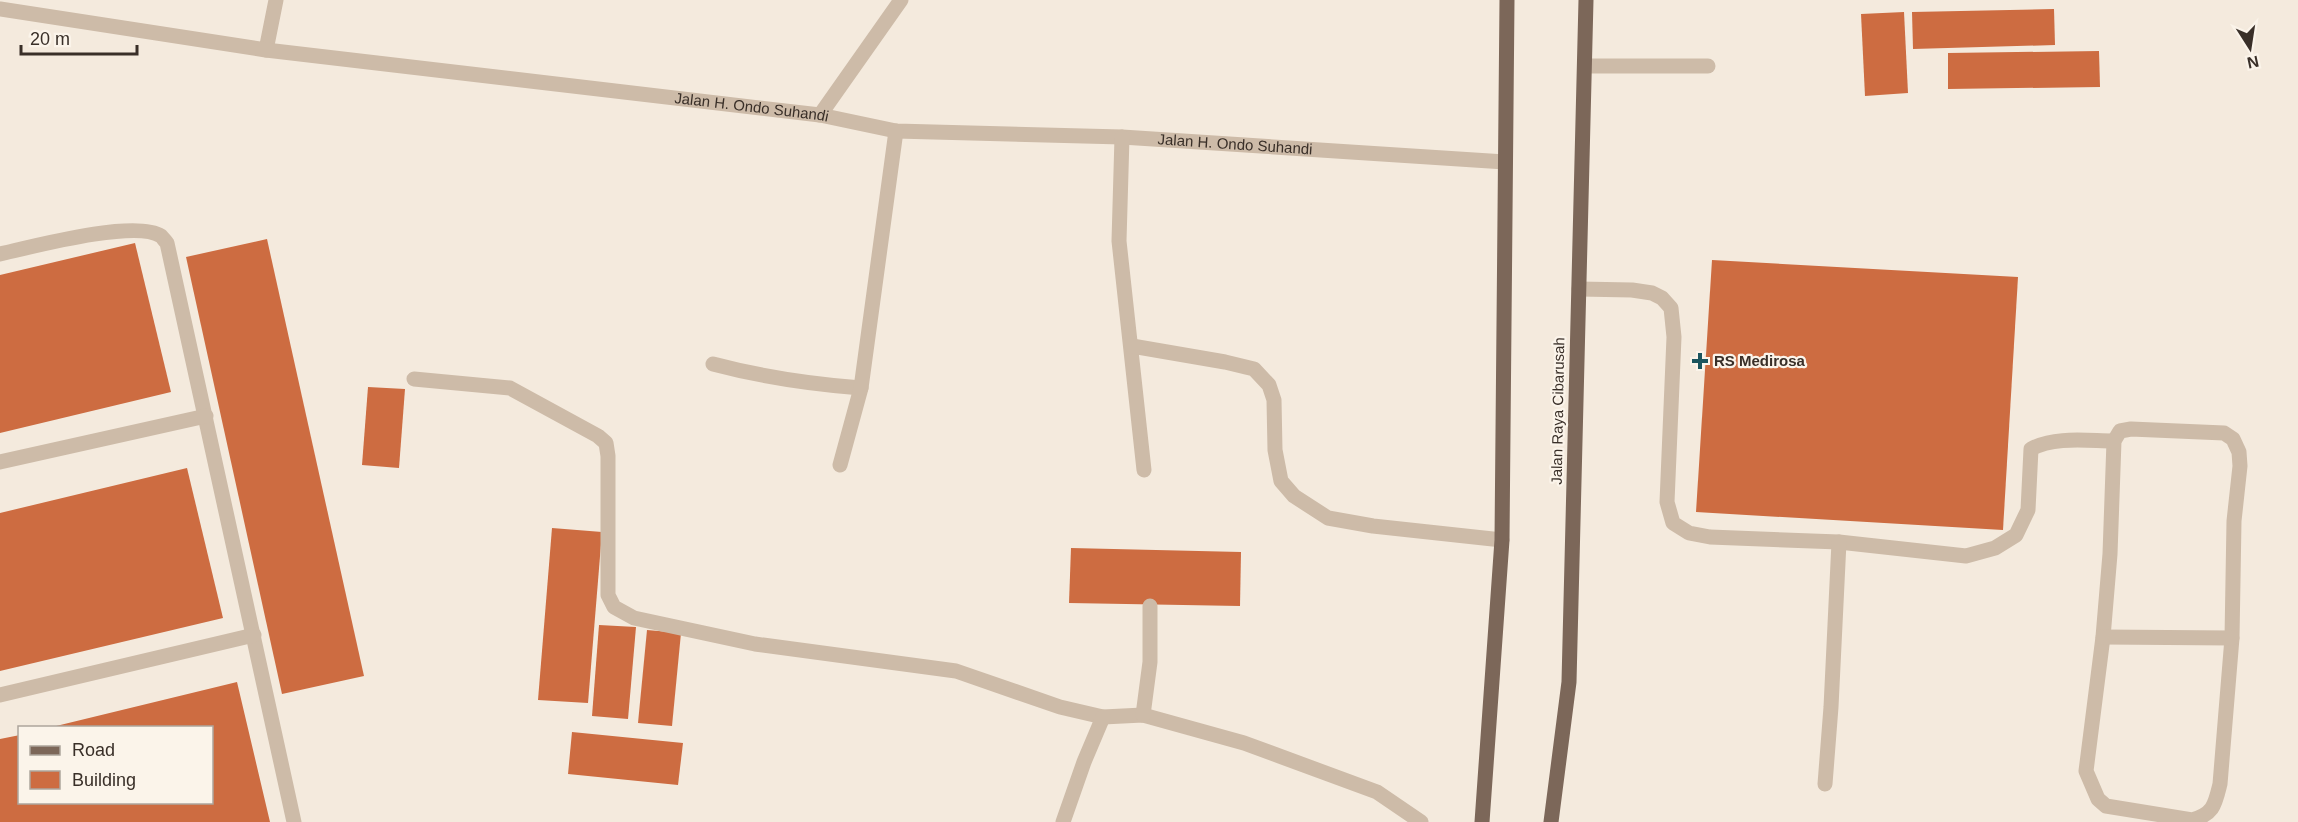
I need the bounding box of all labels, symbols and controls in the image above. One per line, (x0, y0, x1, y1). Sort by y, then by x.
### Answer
scale bar (21, 18, 136, 56)
north arrow (2220, 18, 2280, 78)
text: 20 m (30, 29, 70, 49)
text: N (2246, 53, 2260, 72)
street label: Jalan H. Ondo Suhandi (674, 89, 830, 125)
street label: Jalan H. Ondo Suhandi (1157, 130, 1313, 157)
street label: Jalan Raya Cibarusah (1548, 337, 1567, 485)
marker: RS Medirosa (1691, 352, 1709, 370)
place label: RS Medirosa (1714, 352, 1806, 369)
legend (18, 726, 213, 804)
text: Road (72, 740, 115, 760)
text: Building (72, 770, 136, 790)

